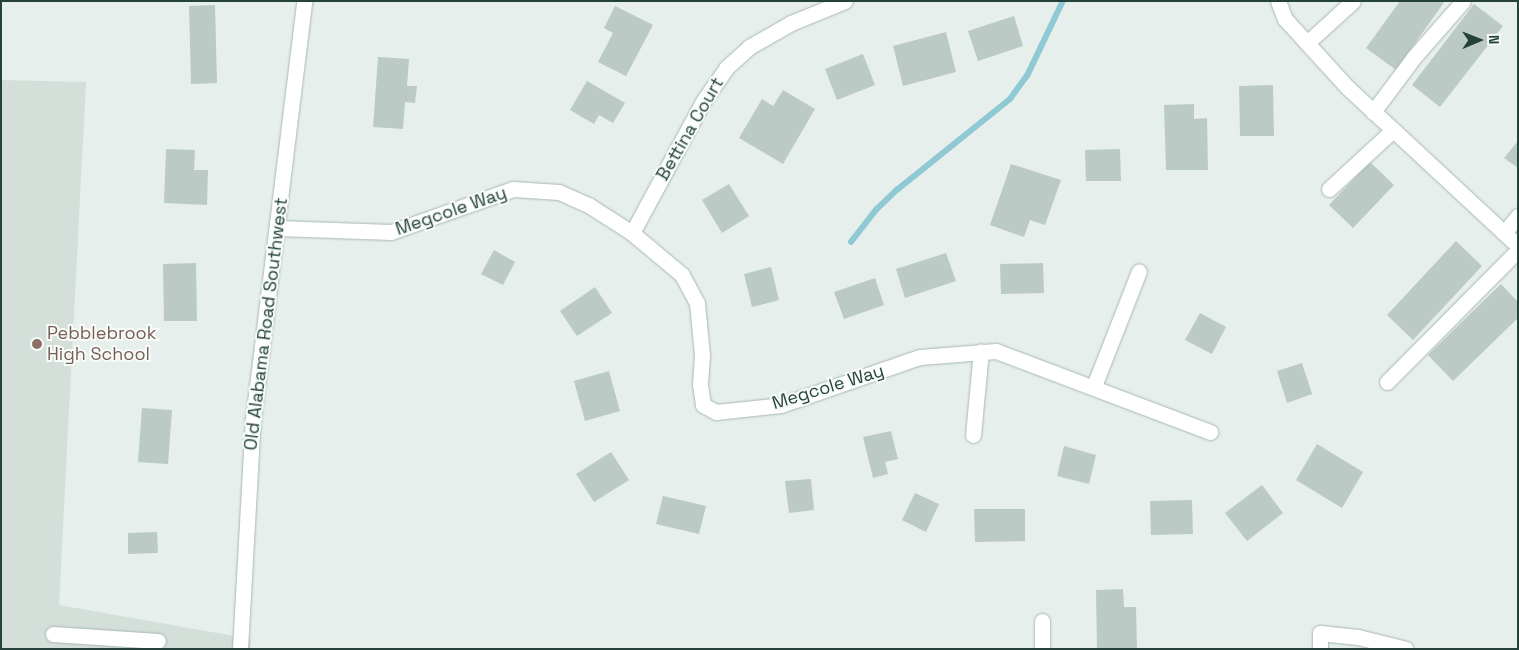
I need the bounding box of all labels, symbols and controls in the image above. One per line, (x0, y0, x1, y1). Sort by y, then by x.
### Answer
north arrow (1454, 15, 1504, 65)
text: N (1485, 35, 1503, 45)
street label: Bettina Court (652, 73, 728, 185)
street label: Megcole Way (393, 182, 509, 240)
street label: Old Alabama Road Southwest (240, 196, 292, 452)
place label: Pebblebrook High School (47, 323, 156, 366)
marker: Pebblebrook High School (31, 338, 43, 350)
street label: Megcole Way (769, 360, 887, 414)

